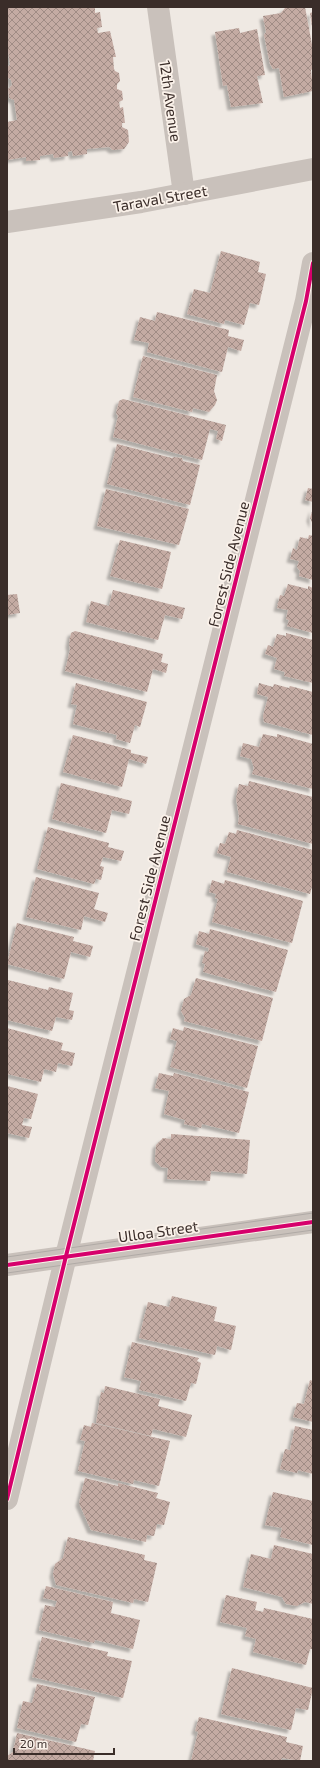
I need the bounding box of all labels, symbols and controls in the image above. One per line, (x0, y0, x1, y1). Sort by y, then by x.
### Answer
street label: 12th Avenue (156, 59, 186, 143)
street label: Taraval Street (112, 181, 209, 215)
street label: Forest Side Avenue (204, 499, 252, 629)
street label: Forest Side Avenue (125, 813, 173, 943)
street label: Ulloa Street (117, 1216, 199, 1246)
scale bar (14, 1730, 114, 1756)
text: 20 m (20, 1736, 47, 1750)

